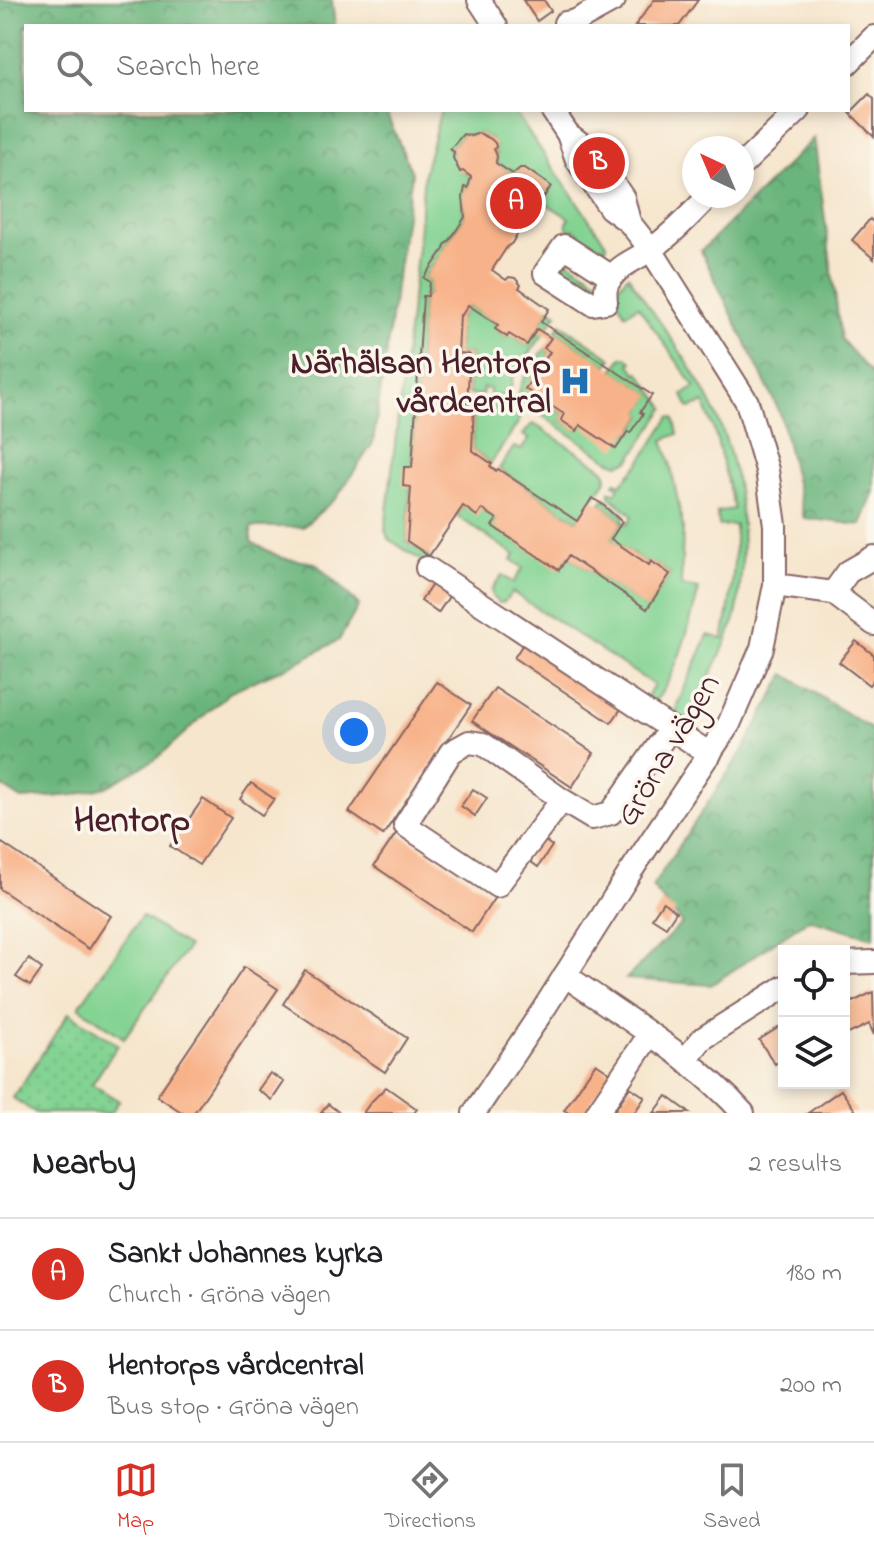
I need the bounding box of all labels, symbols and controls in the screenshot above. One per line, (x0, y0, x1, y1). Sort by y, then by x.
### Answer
search box (24, 24, 850, 112)
icon: search (52, 46, 96, 90)
text: Search here (116, 46, 260, 90)
pin: B (573, 133, 625, 193)
north arrow (682, 136, 754, 208)
pin: A (490, 173, 542, 233)
place label: Närhälsan Hentorp vårdcentral (290, 340, 551, 429)
hospital icon: Närhälsan Hentorp vårdcentral (558, 364, 592, 398)
street label: Gröna vägen (604, 665, 735, 837)
your location (334, 712, 374, 752)
district label: Hentorp (74, 796, 190, 849)
map controls (778, 945, 850, 1089)
button: locate (778, 945, 850, 1017)
button: layers (778, 1017, 850, 1089)
text: Nearby (32, 1140, 136, 1190)
text: 2 results (749, 1146, 842, 1184)
text: Sankt Johannes kyrka (108, 1233, 383, 1277)
text: A (50, 1255, 66, 1293)
text: 180 m (786, 1255, 842, 1293)
text: Church · Gröna vägen (108, 1277, 331, 1315)
text: Hentorps vårdcentral (108, 1345, 364, 1389)
text: B (49, 1367, 67, 1405)
text: 200 m (780, 1367, 842, 1405)
text: Bus stop · Gröna vägen (108, 1389, 359, 1427)
tab: Map (114, 1458, 158, 1538)
tab: Directions (385, 1458, 476, 1538)
tab: Saved (703, 1458, 760, 1538)

